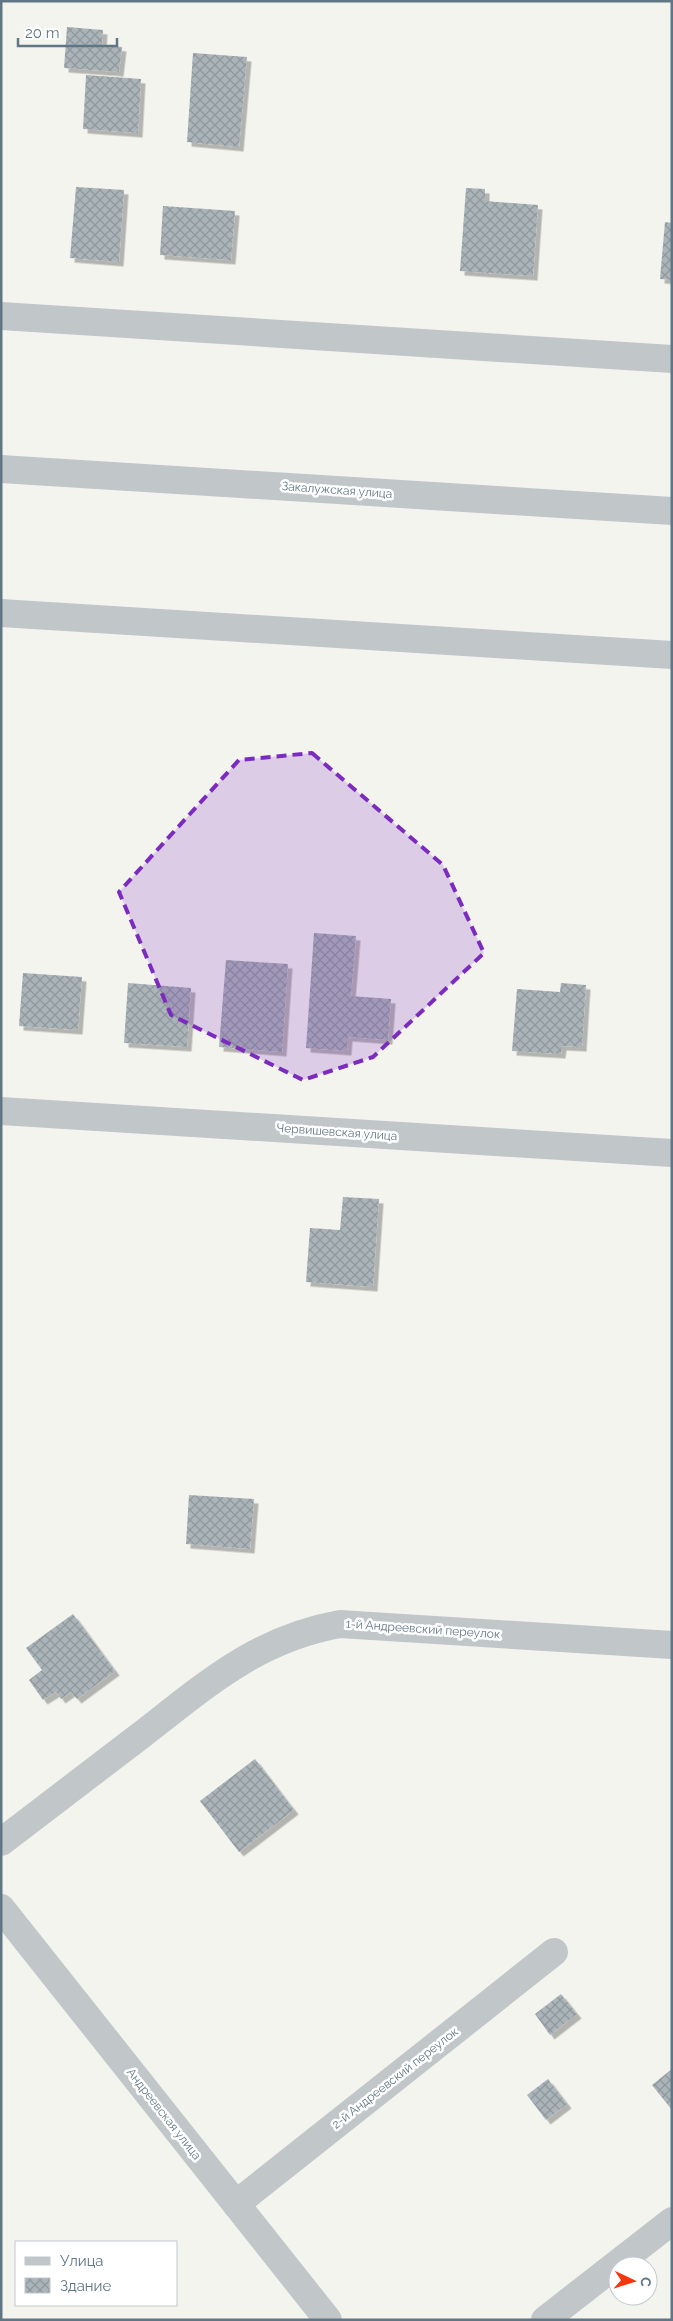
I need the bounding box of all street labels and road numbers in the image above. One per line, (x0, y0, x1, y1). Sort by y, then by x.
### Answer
street label: Закалужская улица (281, 479, 393, 501)
street label: Червишевская улица (276, 1121, 398, 1143)
street label: 1-й Андреевский переулок (345, 1617, 501, 1641)
street label: 2-й Андреевский переулок (329, 2024, 461, 2132)
street label: Андреевская улица (124, 2065, 204, 2163)

